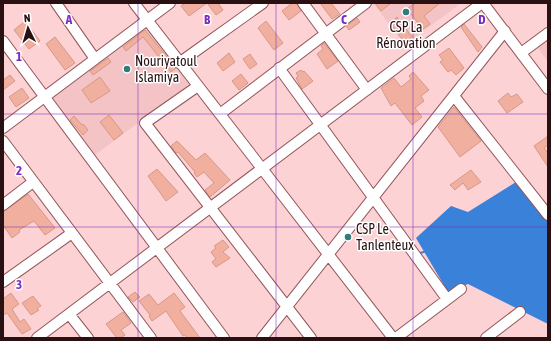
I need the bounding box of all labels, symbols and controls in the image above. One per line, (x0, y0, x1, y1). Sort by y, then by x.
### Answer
marker: CSP La Rénovation (401, 7, 411, 17)
north arrow (8, 8, 48, 48)
text: N (23, 12, 31, 24)
text: A (65, 12, 73, 27)
text: B (204, 12, 211, 27)
text: C (341, 12, 347, 27)
text: D (478, 12, 486, 27)
place label: CSP La Rénovation (376, 19, 436, 51)
text: 1 (16, 49, 22, 64)
place label: Nouriyatoul Islamiya (135, 53, 197, 85)
marker: Nouriyatoul Islamiya (122, 64, 132, 74)
text: 2 (16, 163, 22, 178)
place label: CSP Le Tanlenteux (356, 221, 414, 253)
marker: CSP Le Tanlenteux (343, 232, 353, 242)
text: 3 (16, 277, 22, 292)

